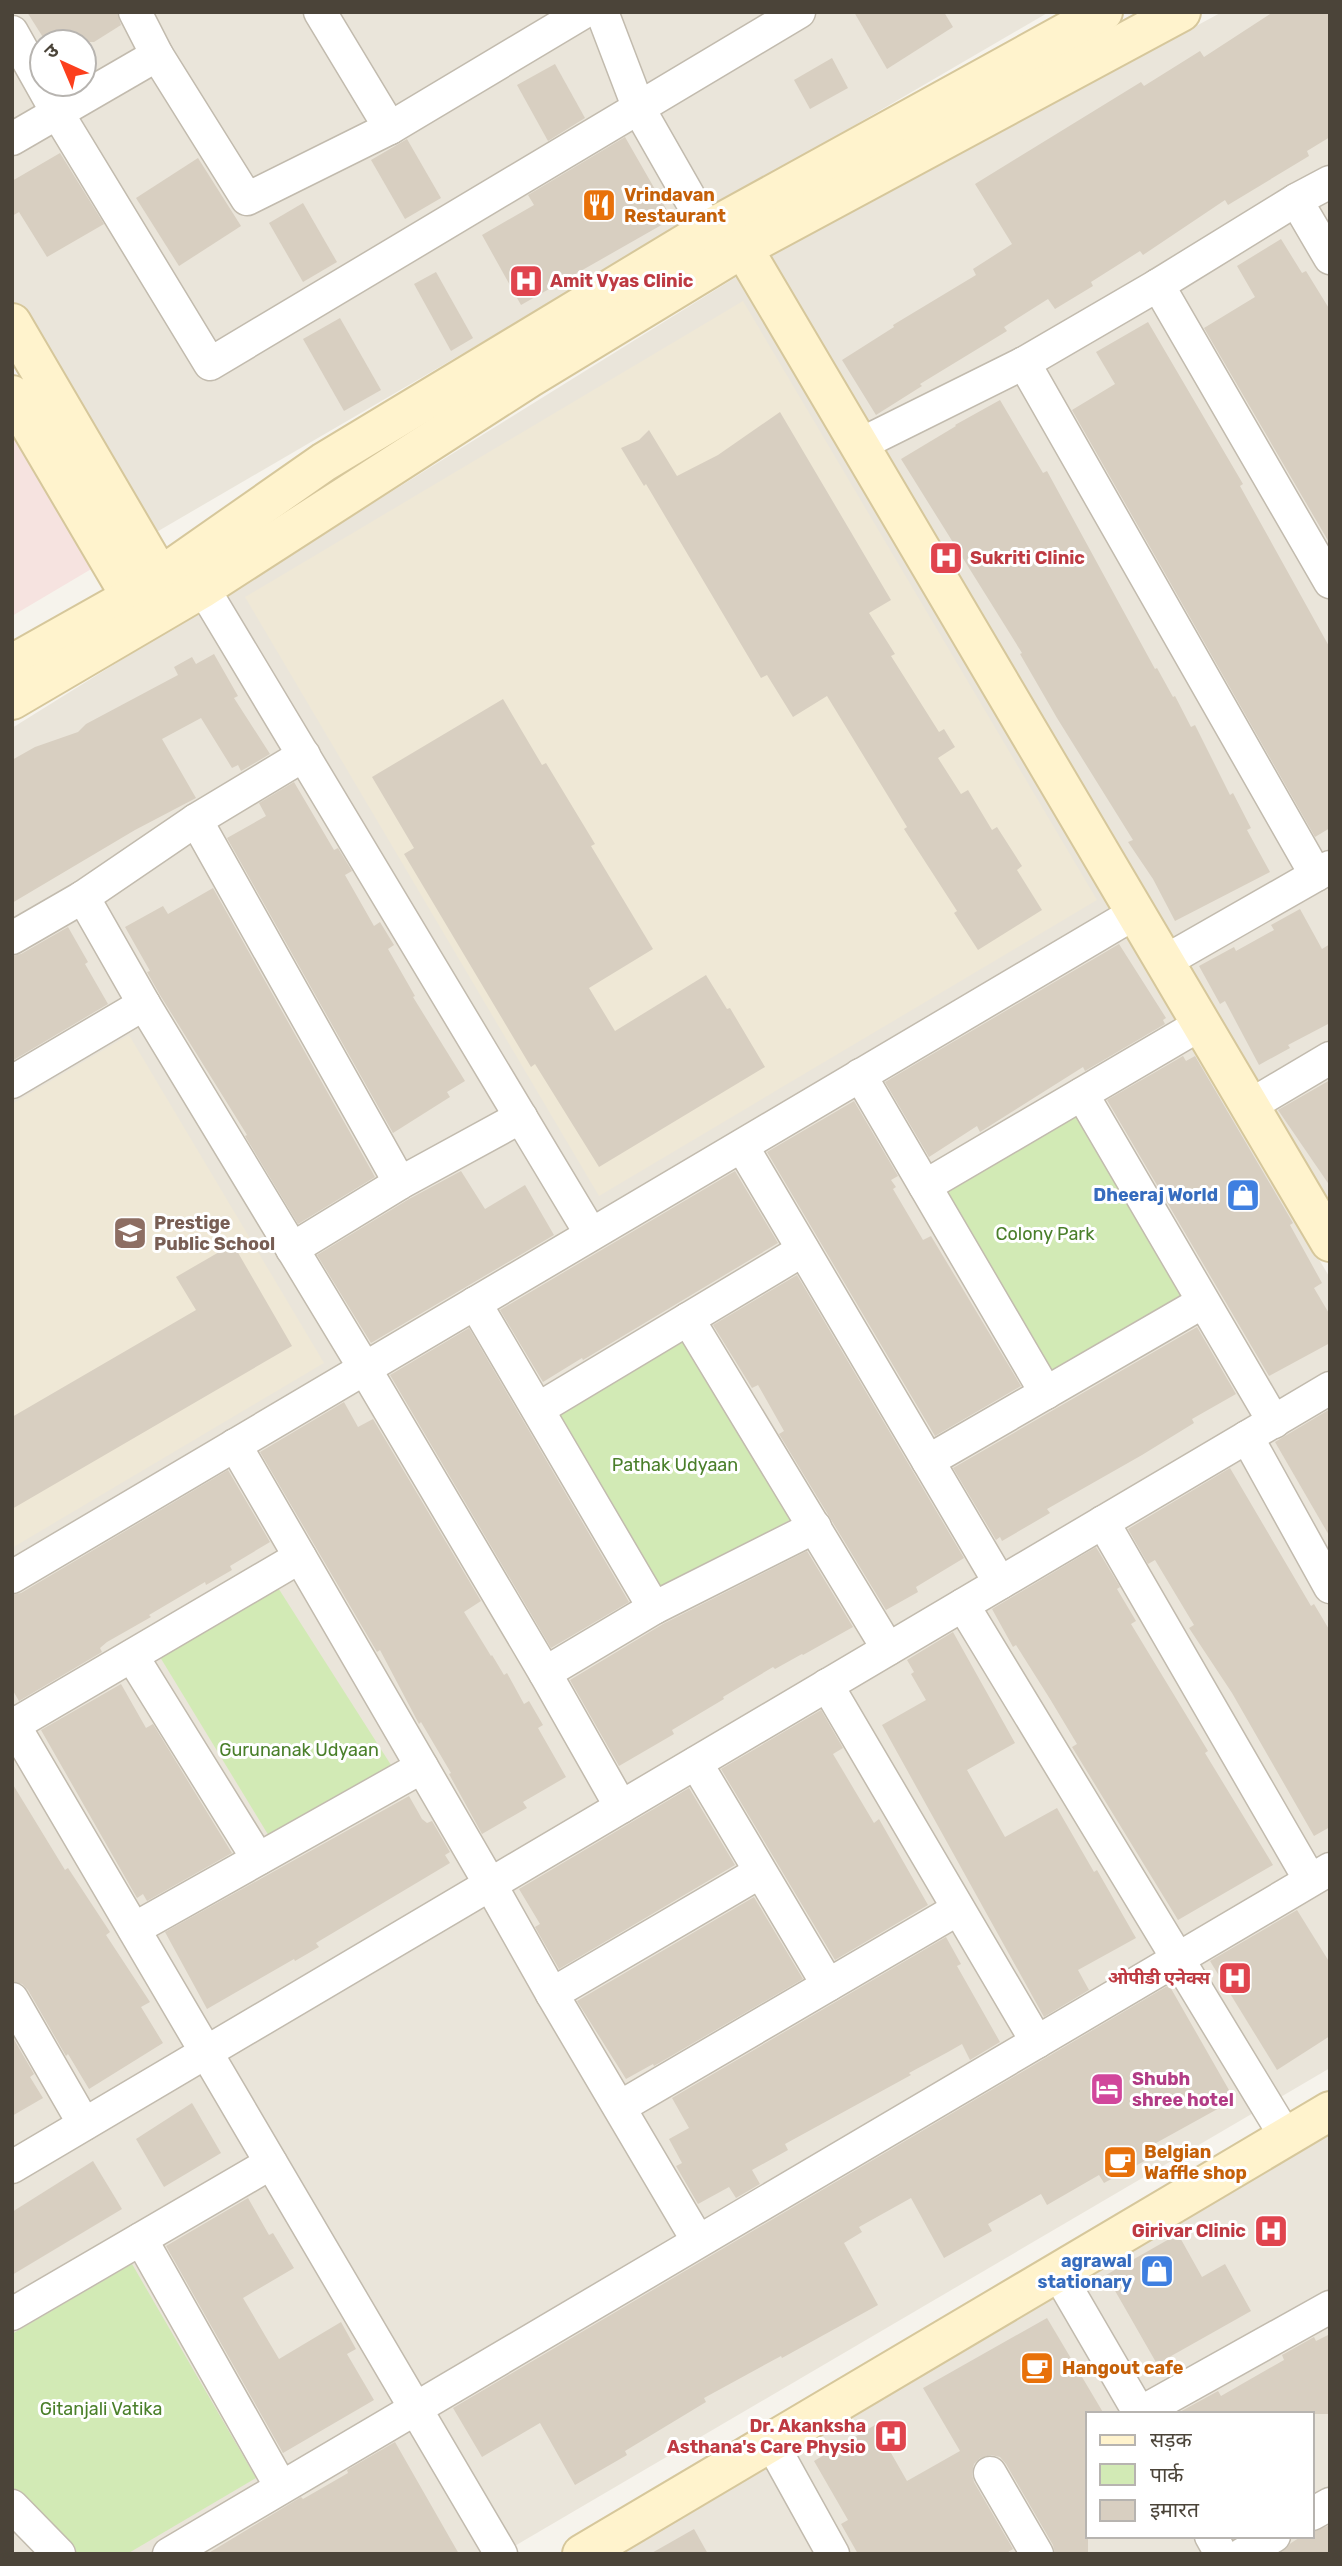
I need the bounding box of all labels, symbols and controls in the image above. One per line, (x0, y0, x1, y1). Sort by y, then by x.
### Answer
north arrow (28, 28, 98, 98)
text: उ (40, 38, 64, 63)
place label: Vrindavan Restaurant (624, 184, 726, 227)
restaurant icon: Vrindavan Restaurant (580, 186, 618, 224)
hospital icon: Amit Vyas Clinic (507, 262, 545, 300)
place label: Amit Vyas Clinic (550, 270, 694, 292)
hospital icon: Sukriti Clinic (927, 539, 965, 577)
place label: Sukriti Clinic (970, 547, 1085, 569)
shop icon: Dheeraj World (1224, 1176, 1262, 1214)
place label: Dheeraj World (1093, 1184, 1218, 1206)
place label: Prestige Public School (154, 1212, 275, 1255)
school or university icon: Prestige Public School (111, 1214, 149, 1252)
park label: Colony Park (996, 1223, 1095, 1245)
park label: Pathak Udyaan (612, 1454, 738, 1476)
park label: Gurunanak Udyaan (219, 1739, 379, 1761)
hospital icon: ओपीडी एनेक्स (1216, 1959, 1254, 1997)
place label: ओपीडी एनेक्स (1108, 1967, 1211, 1989)
place label: Shubh shree hotel (1132, 2068, 1234, 2111)
hotel icon: Shubh shree hotel (1088, 2070, 1126, 2108)
place label: Belgian Waffle shop (1144, 2141, 1247, 2184)
cafe icon: Belgian Waffle shop (1101, 2143, 1139, 2181)
hospital icon: Girivar Clinic (1252, 2212, 1290, 2250)
place label: Girivar Clinic (1132, 2220, 1246, 2242)
place label: agrawal stationary (1037, 2250, 1132, 2293)
shop icon: agrawal stationary (1138, 2252, 1176, 2290)
cafe icon: Hangout cafe (1018, 2349, 1056, 2387)
place label: Hangout cafe (1062, 2357, 1184, 2379)
park label: Gitanjali Vatika (40, 2398, 162, 2420)
legend (1086, 2412, 1314, 2538)
place label: Dr. Akanksha Asthana's Care Physio (667, 2415, 866, 2458)
hospital icon: Dr. Akanksha Asthana's Care Physio (872, 2417, 910, 2455)
text: सड़क (1150, 2427, 1192, 2452)
text: पार्क (1150, 2462, 1184, 2487)
text: इमारत (1150, 2497, 1200, 2522)

